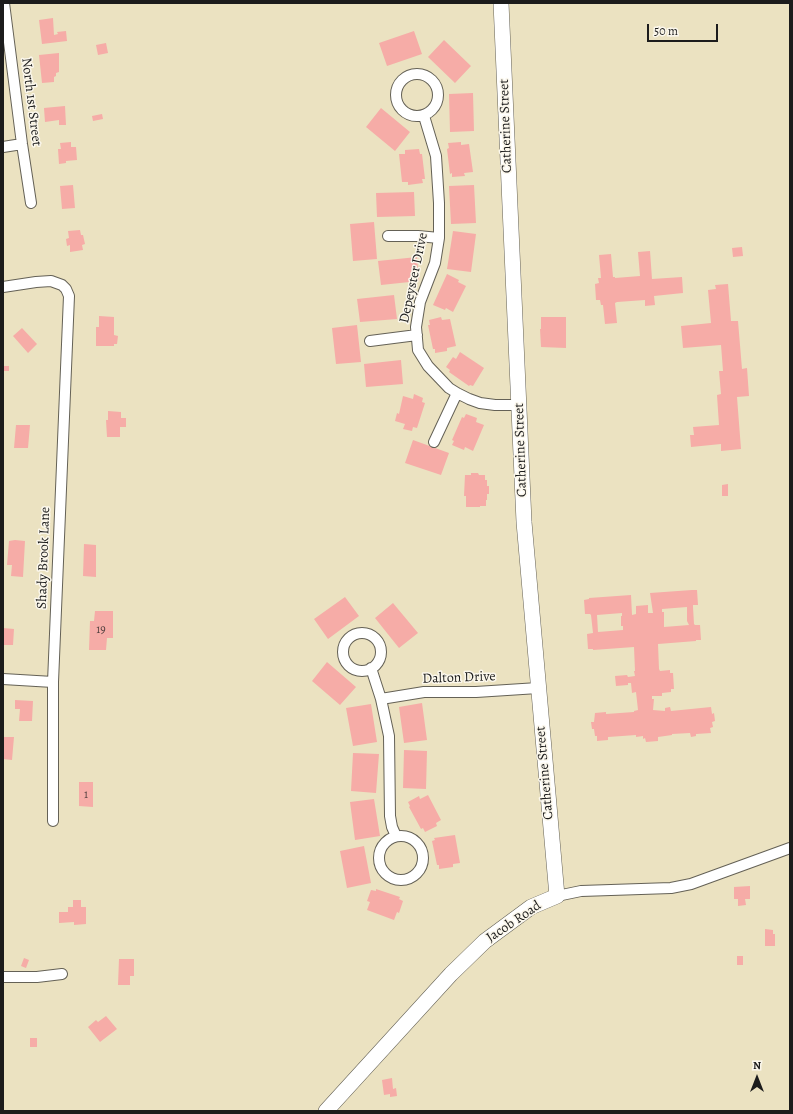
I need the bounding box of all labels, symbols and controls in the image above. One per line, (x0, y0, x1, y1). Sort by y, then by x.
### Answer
scale bar (649, 16, 720, 42)
text: 50 m (654, 23, 678, 39)
street label: North 1st Street (17, 57, 45, 147)
street label: Catherine Street (496, 79, 516, 173)
street label: Depeyster Drive (396, 231, 432, 325)
street label: Catherine Street (511, 403, 531, 497)
street label: Shady Brook Lane (34, 506, 54, 610)
house number: 19 (96, 623, 106, 637)
street label: Dalton Drive (422, 668, 496, 688)
street label: Catherine Street (533, 725, 557, 821)
house number: 1 (84, 788, 88, 802)
street label: Jacob Road (483, 898, 545, 946)
north arrow (737, 1058, 777, 1098)
text: N (753, 1058, 761, 1073)

